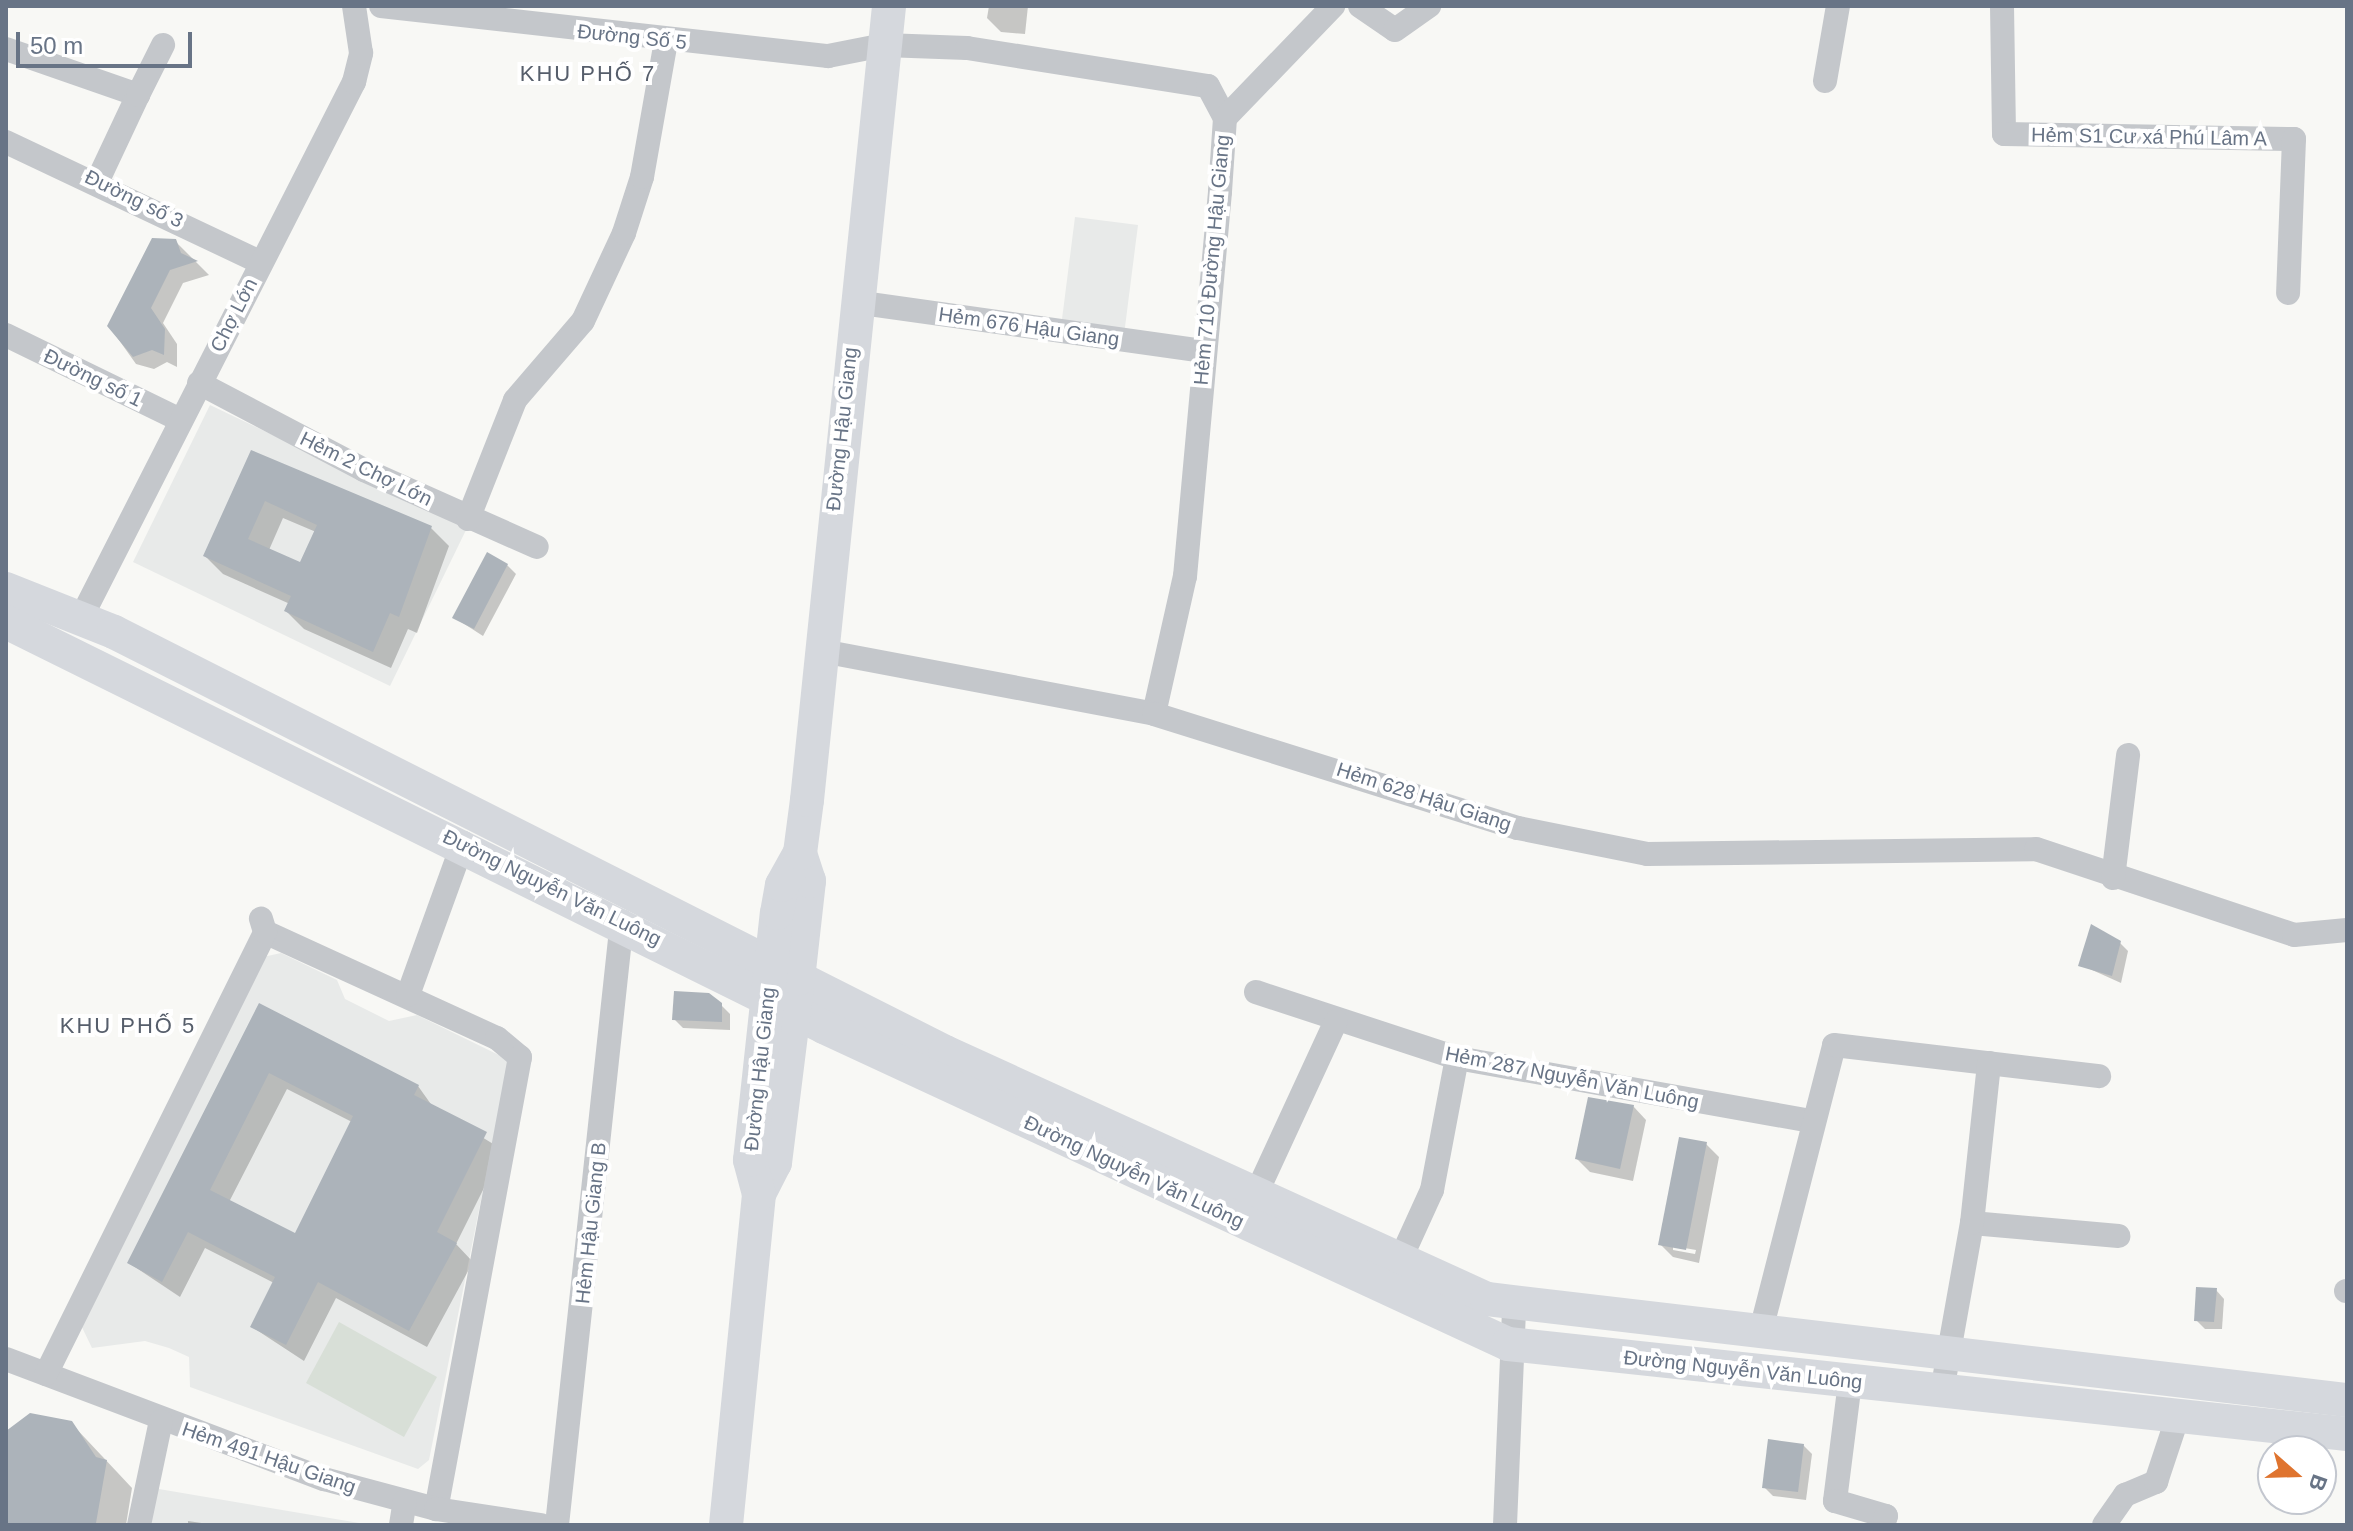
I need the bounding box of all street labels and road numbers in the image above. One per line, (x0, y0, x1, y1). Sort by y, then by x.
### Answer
street label: Đường Số 5 (576, 19, 688, 55)
street label: Hẻm S1 Cư xá Phú Lâm A (2030, 123, 2268, 151)
street label: Hẻm 710 Đường Hậu Giang (1189, 134, 1235, 386)
street label: Đường số 3 (81, 165, 187, 233)
street label: Chợ Lớn (205, 274, 263, 356)
street label: Hẻm 676 Hậu Giang (937, 302, 1121, 352)
street label: Đường số 1 (40, 344, 146, 412)
street label: Đường Hậu Giang (821, 346, 863, 512)
street label: Hẻm 2 Chợ Lớn (296, 427, 436, 511)
street label: Hẻm 628 Hậu Giang (1334, 757, 1514, 837)
street label: Đường Nguyễn Văn Luông (439, 825, 665, 951)
street label: Đường Hậu Giang (739, 986, 781, 1152)
street label: Hẻm 287 Nguyễn Văn Luông (1443, 1042, 1701, 1114)
street label: Đường Nguyễn Văn Luông (1020, 1110, 1248, 1234)
street label: Hẻm Hậu Giang B (571, 1141, 611, 1305)
street label: Đường Nguyễn Văn Luông (1622, 1346, 1864, 1394)
street label: Hẻm 491 Hậu Giang (179, 1417, 359, 1499)

